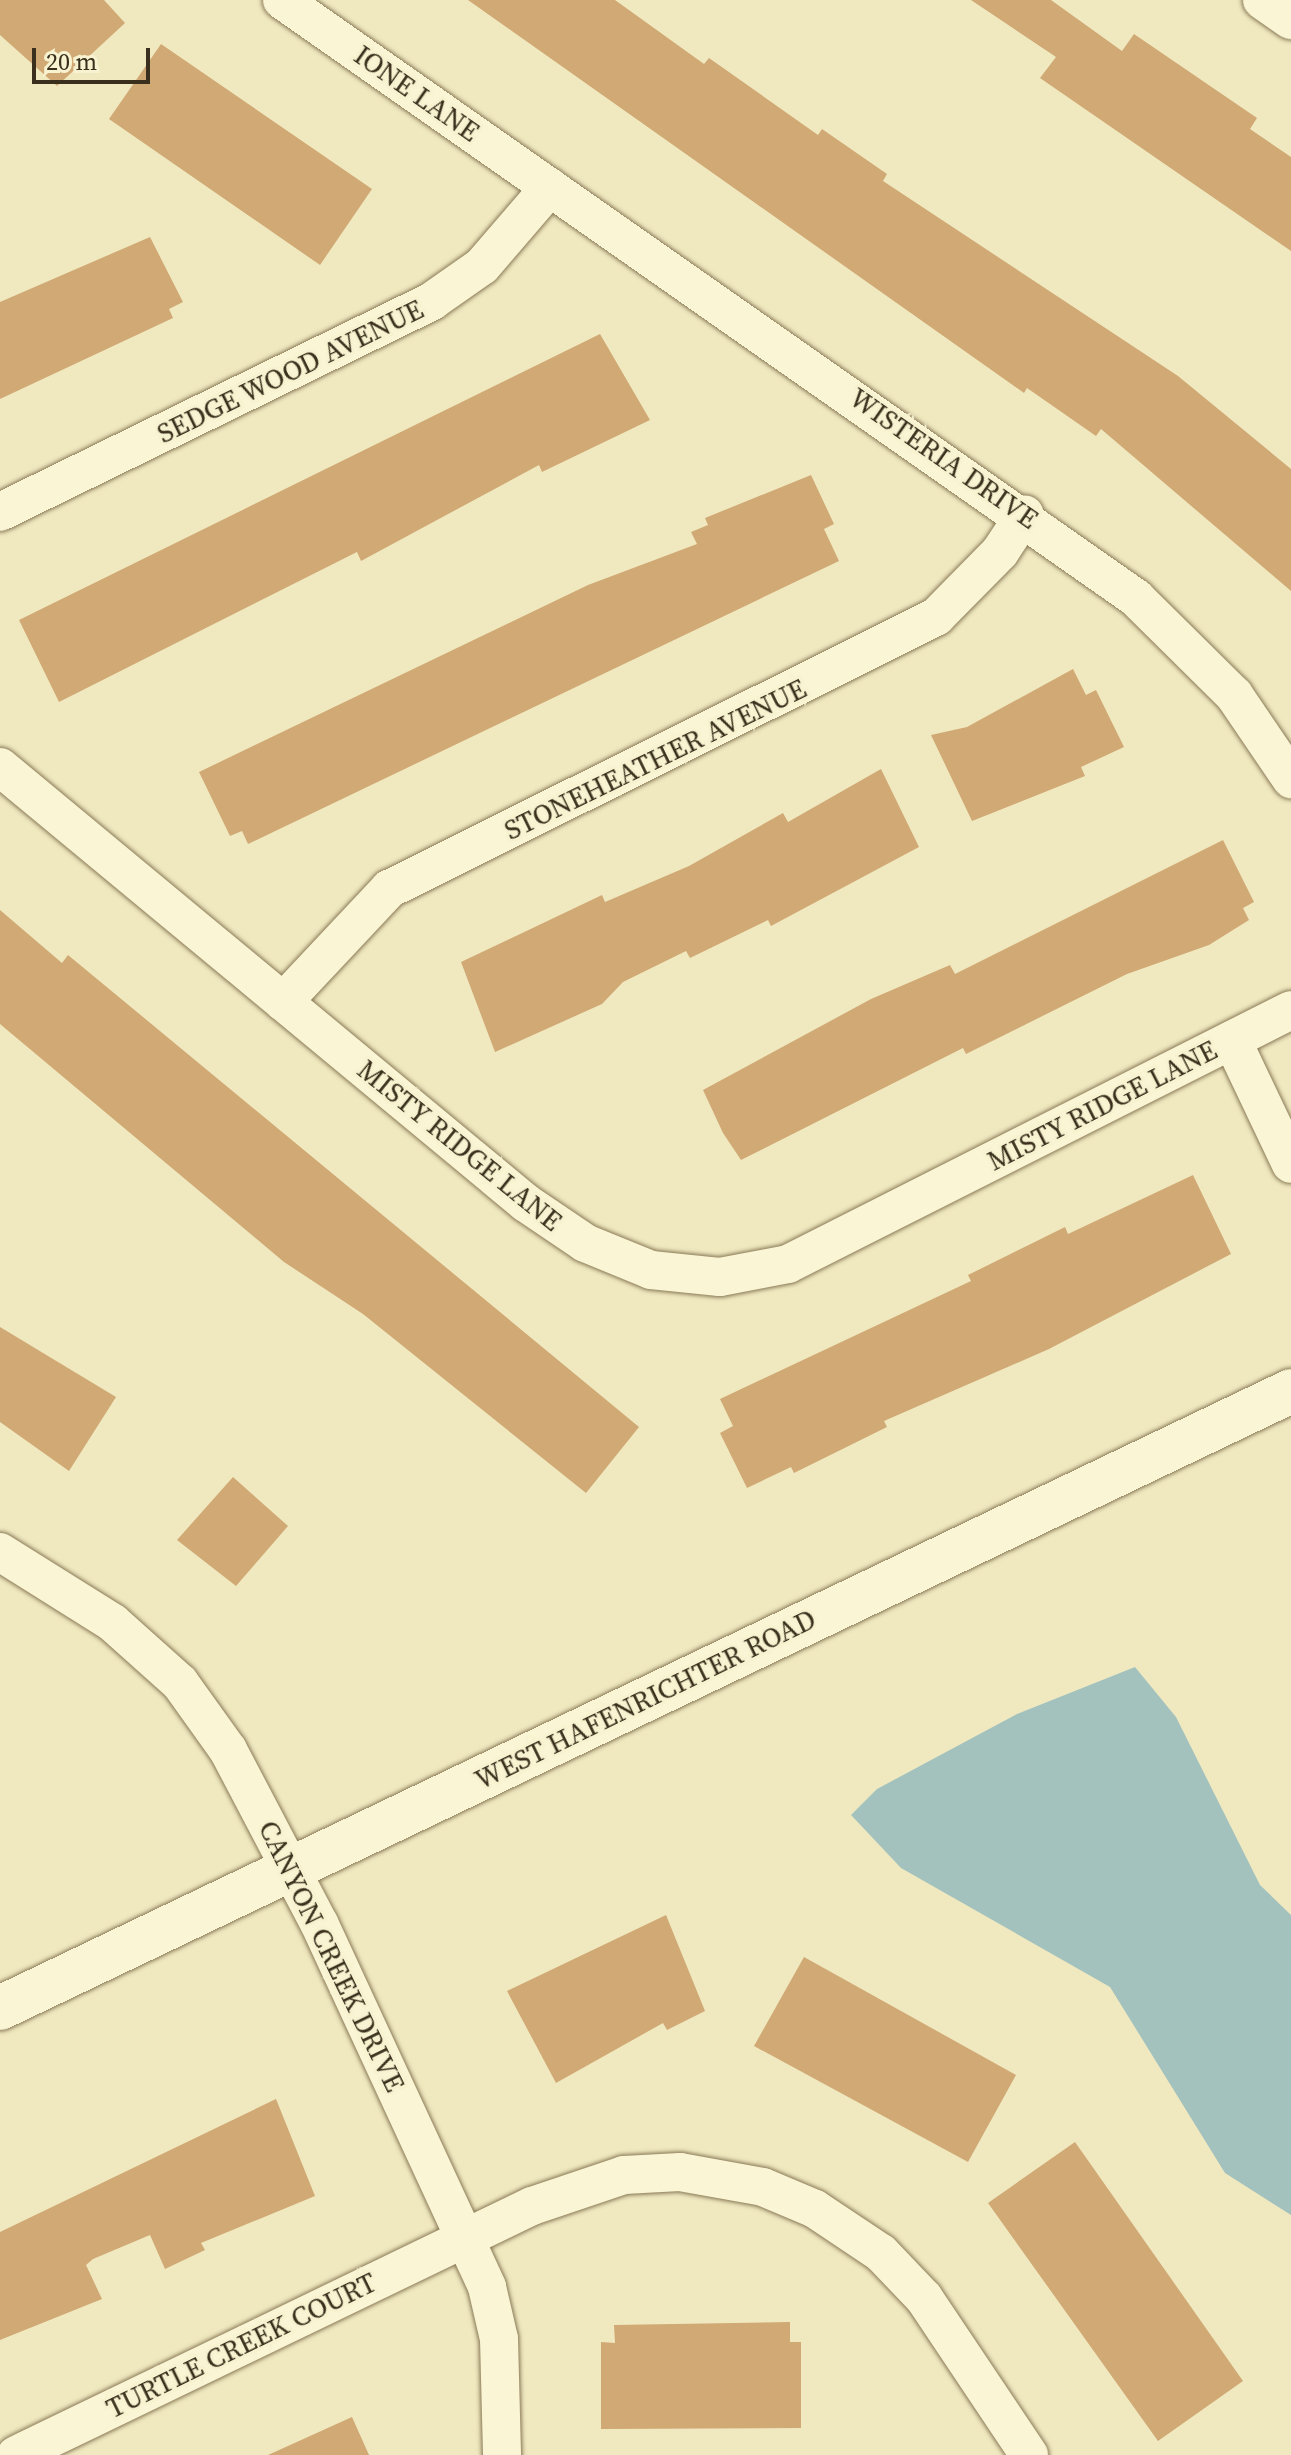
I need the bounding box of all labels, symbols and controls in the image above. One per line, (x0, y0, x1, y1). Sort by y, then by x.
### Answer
scale bar (36, 32, 154, 82)
street label: IONE LANE (348, 38, 486, 148)
text: 20 m (46, 45, 97, 78)
street label: SEDGE WOOD AVENUE (151, 292, 429, 450)
street label: WISTERIA DRIVE (843, 380, 1045, 536)
street label: STONEHEATHER AVENUE (499, 671, 811, 847)
street label: MISTY RIDGE LANE (981, 1032, 1223, 1178)
street label: MISTY RIDGE LANE (351, 1052, 569, 1238)
street label: WEST HAFENRICHTER ROAD (469, 1602, 821, 1796)
street label: CANYON CREEK DRIVE (252, 1815, 412, 2097)
street label: TURTLE CREEK COURT (101, 2265, 381, 2425)

